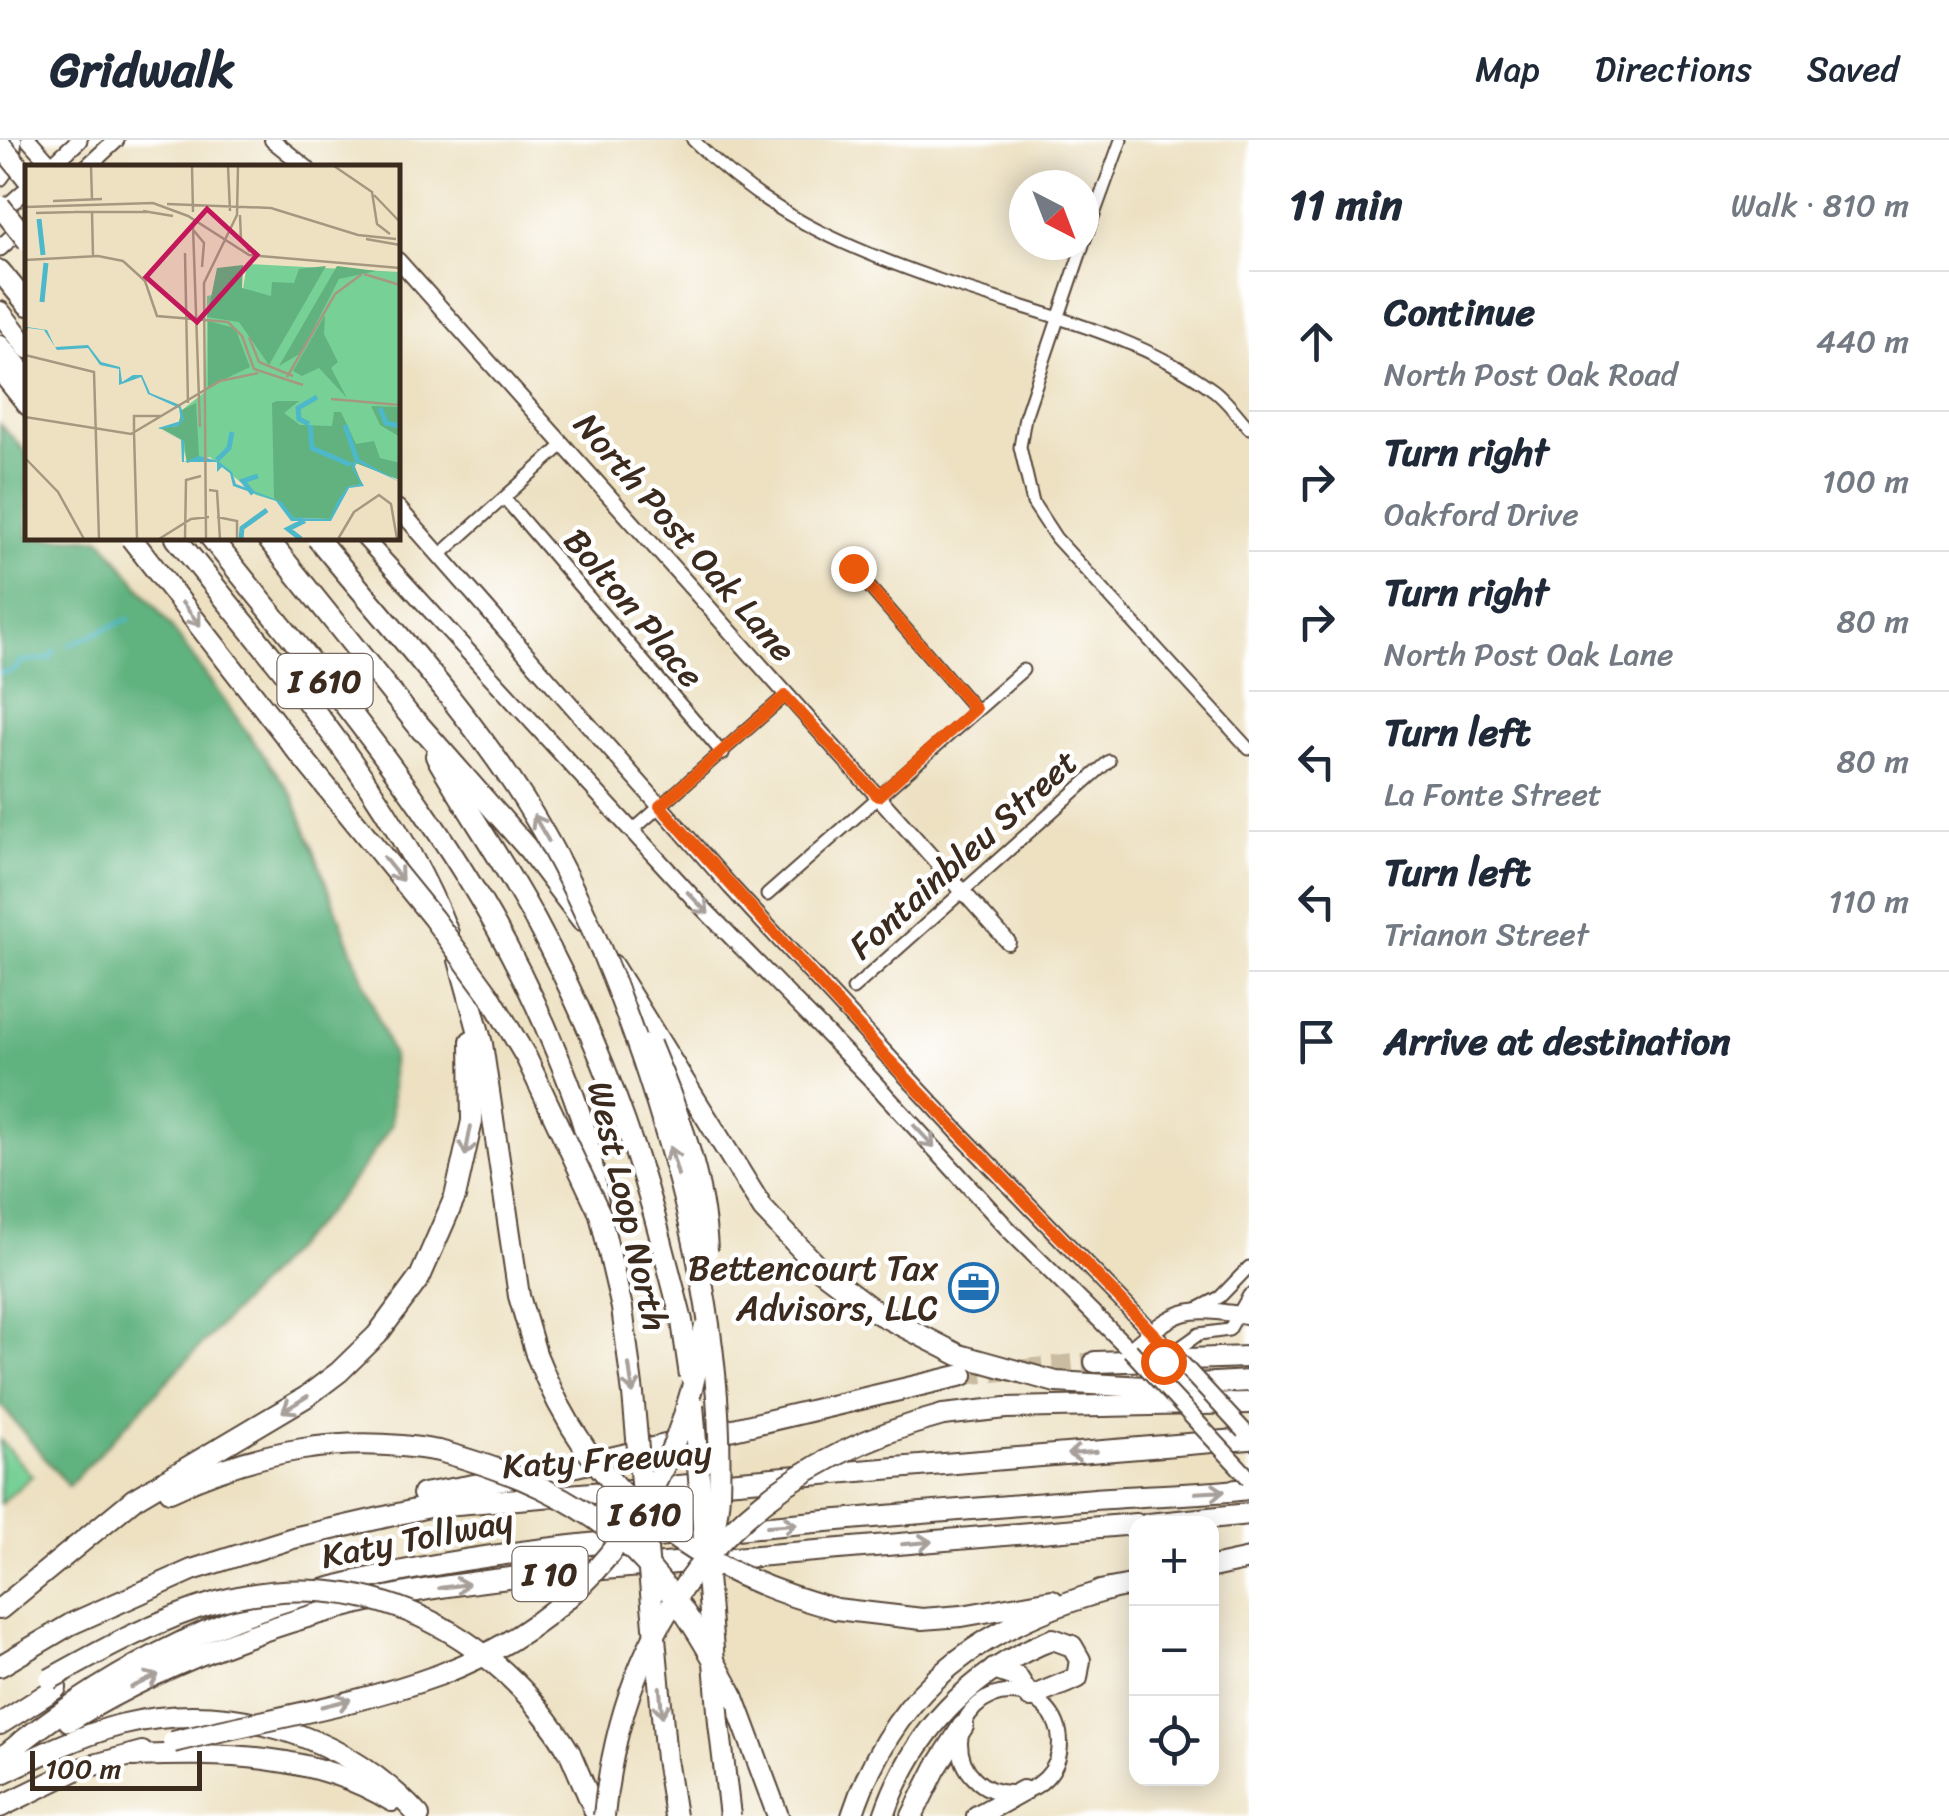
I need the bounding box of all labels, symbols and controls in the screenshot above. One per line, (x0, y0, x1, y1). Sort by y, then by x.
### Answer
text: Gridwalk (50, 27, 235, 112)
text: Map (1475, 38, 1540, 100)
text: Directions (1595, 38, 1752, 100)
text: Saved (1807, 38, 1899, 100)
inset map (25, 165, 400, 540)
text: 11 min (1289, 168, 1402, 242)
north arrow (1009, 170, 1099, 260)
text: Walk · 810 m (1731, 177, 1909, 234)
text: Continue (1384, 279, 1535, 346)
text: 440 m (1816, 313, 1909, 370)
icon: ahead (1289, 314, 1344, 369)
text: North Post Oak Road (1384, 346, 1677, 403)
street label: North Post Oak Lane (558, 397, 812, 677)
text: Turn right (1384, 419, 1549, 486)
text: 100 m (1822, 453, 1909, 510)
icon: right (1289, 454, 1344, 509)
text: Oakford Drive (1384, 486, 1579, 543)
street label: Bolton Place (547, 513, 721, 703)
route end (831, 546, 877, 592)
text: Turn right (1384, 559, 1549, 626)
text: 80 m (1837, 593, 1909, 650)
icon: right (1289, 594, 1344, 649)
one-way arrow (179, 601, 201, 627)
text: North Post Oak Lane (1384, 626, 1673, 683)
road number: I 610 (278, 654, 372, 708)
text: Turn left (1384, 699, 1530, 766)
street label: Fontainbleu Street (833, 733, 1093, 975)
text: 80 m (1837, 733, 1909, 790)
icon: left (1289, 734, 1344, 789)
text: La Fonte Street (1384, 766, 1602, 823)
one-way arrow (530, 814, 550, 843)
text: Turn left (1384, 839, 1530, 906)
one-way arrow (382, 855, 404, 881)
text: 110 m (1828, 873, 1909, 930)
icon: left (1289, 874, 1344, 929)
one-way arrow (686, 890, 709, 915)
text: Trianon Street (1384, 906, 1589, 963)
text: Arrive at destination (1384, 1008, 1731, 1075)
icon: arrive (1289, 1014, 1344, 1069)
street label: West Loop North (569, 1075, 687, 1337)
one-way arrow (912, 1123, 935, 1148)
one-way arrow (458, 1124, 477, 1157)
one-way arrow (664, 1146, 682, 1177)
place label: Bettencourt Tax Advisors, LLC (688, 1237, 939, 1339)
office icon: Bettencourt Tax Advisors, LLC (947, 1262, 999, 1314)
route start (1141, 1339, 1187, 1385)
one-way arrow (623, 1362, 641, 1394)
one-way arrow (281, 1394, 310, 1414)
street label: Katy Freeway (500, 1421, 715, 1497)
one-way arrow (1067, 1443, 1099, 1462)
one-way arrow (1194, 1482, 1226, 1501)
road number: I 610 (598, 1487, 692, 1541)
street label: Katy Tollway (316, 1489, 518, 1587)
one-way arrow (765, 1515, 797, 1534)
map controls (1129, 1516, 1219, 1786)
button: + (1129, 1516, 1219, 1606)
one-way arrow (901, 1533, 933, 1552)
road number: I 10 (512, 1547, 588, 1601)
one-way arrow (437, 1576, 470, 1594)
button: − (1129, 1606, 1219, 1696)
one-way arrow (129, 1670, 159, 1689)
one-way arrow (651, 1686, 670, 1718)
one-way arrow (319, 1693, 351, 1711)
button: locate (1129, 1696, 1219, 1786)
text: 100 m (45, 1744, 121, 1793)
scale bar (30, 1746, 202, 1790)

